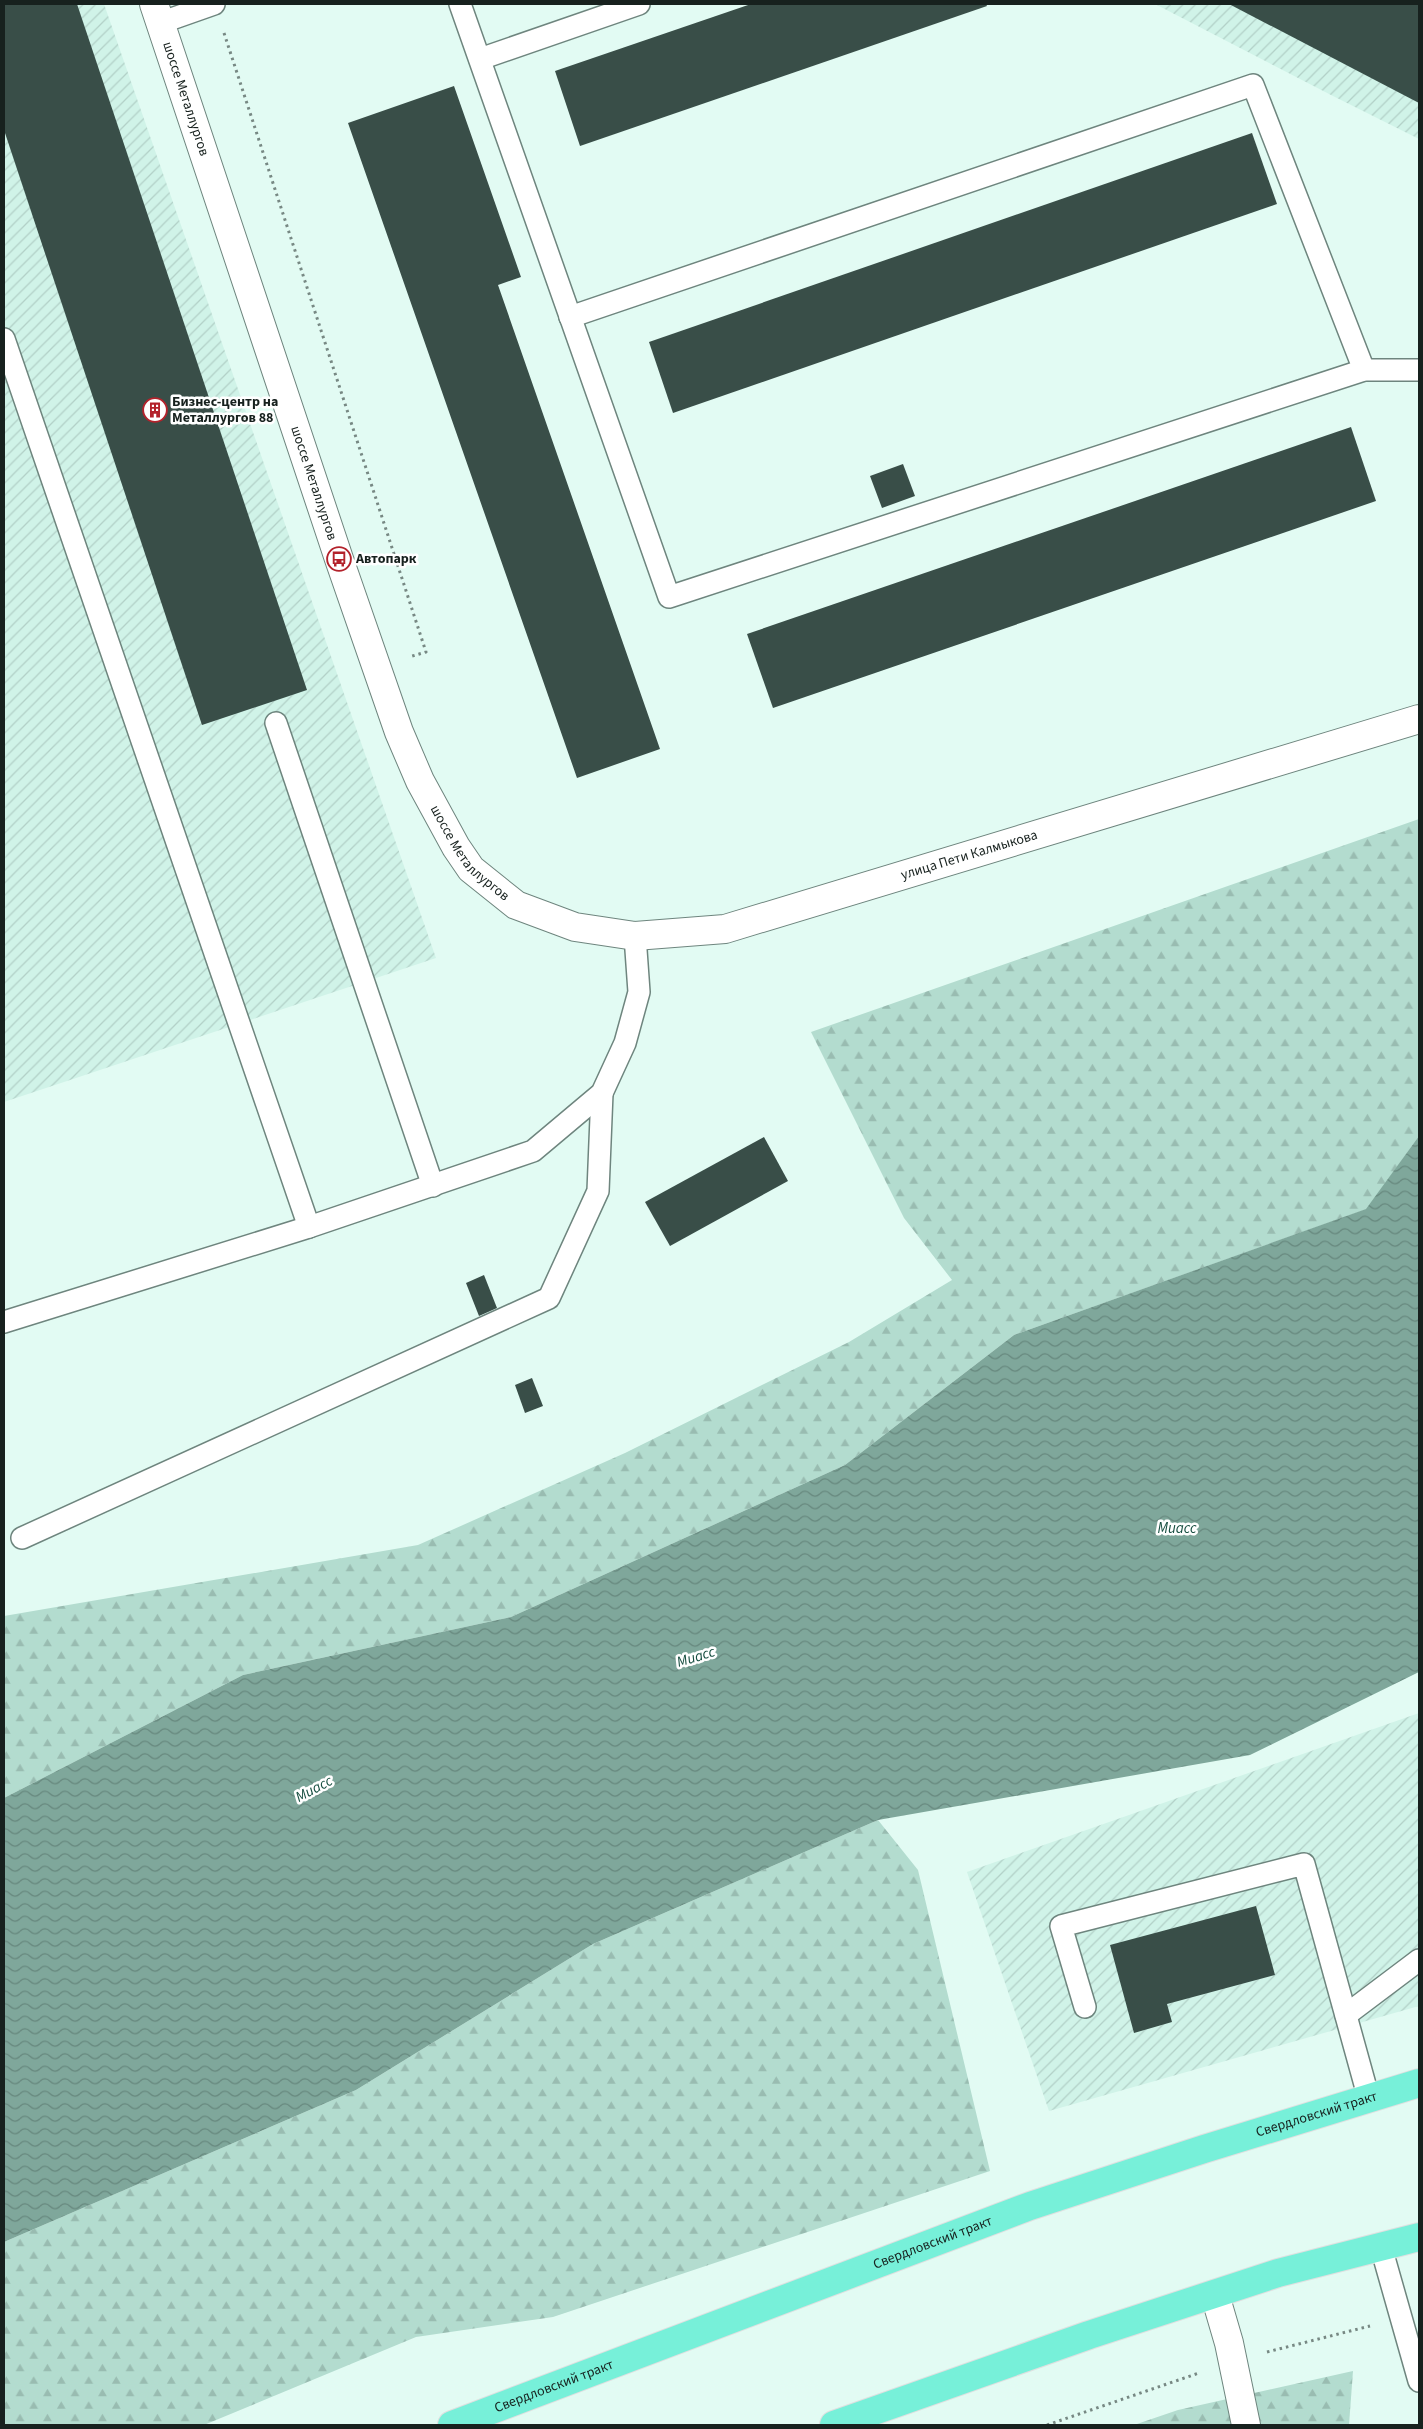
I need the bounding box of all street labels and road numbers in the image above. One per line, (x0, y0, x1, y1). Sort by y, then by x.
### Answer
street label: шоссе Металлургов (157, 39, 214, 159)
street label: шоссе Металлургов (285, 423, 342, 543)
street label: шоссе Металлургов (425, 802, 514, 906)
street label: улица Пети Калмыкова (898, 825, 1040, 885)
street label: Свердловский тракт (1253, 2086, 1380, 2142)
street label: Свердловский тракт (870, 2211, 996, 2275)
street label: Свердловский тракт (491, 2355, 617, 2418)

